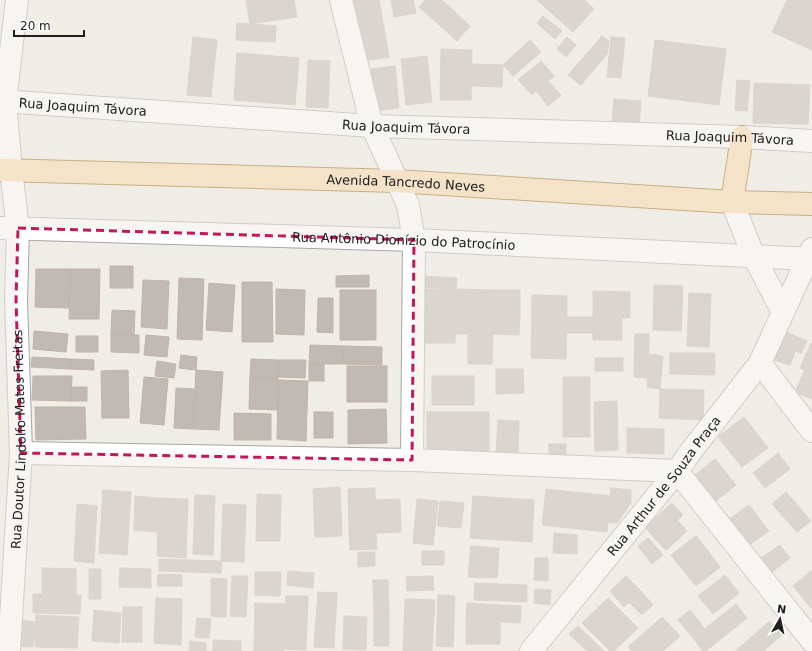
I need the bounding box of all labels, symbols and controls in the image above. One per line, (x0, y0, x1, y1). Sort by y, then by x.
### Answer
scale bar (14, 12, 84, 38)
text: 20 m (20, 19, 51, 33)
street label: Rua Joaquim Távora (18, 95, 147, 118)
street label: Rua Joaquim Távora (342, 117, 470, 136)
street label: Rua Joaquim Távora (666, 127, 794, 147)
street label: Avenida Tancredo Neves (326, 172, 486, 194)
street label: Rua Antônio Dionízio do Patrocínio (292, 229, 516, 252)
street label: Rua Doutor Lindolfo Matos Freitas (8, 329, 29, 549)
street label: Rua Arthur de Souza Praça (604, 413, 723, 559)
north arrow (760, 599, 800, 639)
text: N (776, 602, 787, 617)

